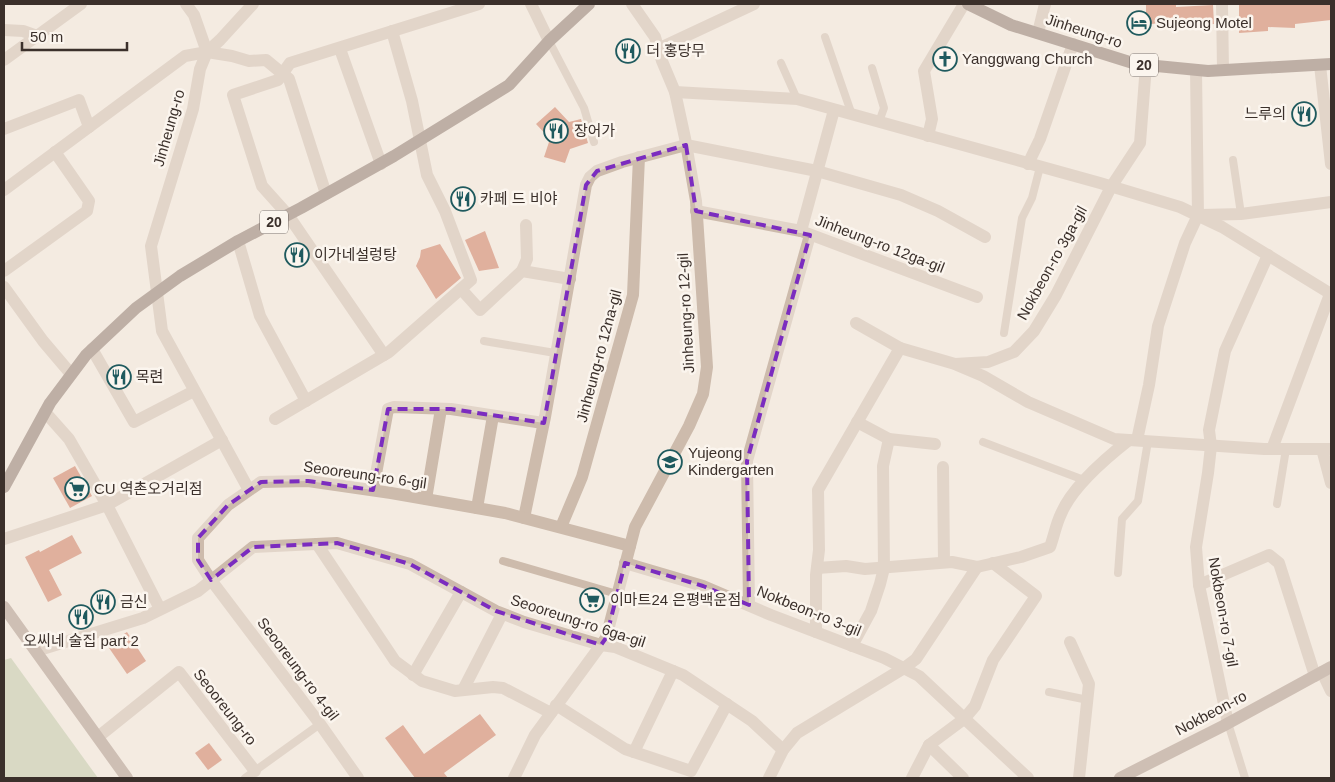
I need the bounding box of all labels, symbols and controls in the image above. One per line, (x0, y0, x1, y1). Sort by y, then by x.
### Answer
street label: Jinheung-ro (1044, 10, 1124, 51)
hotel icon: Sujeong Motel (1126, 10, 1152, 36)
place label: Sujeong Motel (1156, 14, 1252, 31)
scale bar (22, 20, 128, 52)
text: 50 m (30, 28, 63, 45)
restaurant icon: 더 홍당무 (615, 38, 641, 64)
place label: 더 홍당무 (646, 42, 705, 59)
church icon: Yanggwang Church (932, 46, 958, 72)
place label: Yanggwang Church (962, 50, 1093, 67)
road number: 20 (1130, 54, 1158, 76)
street label: Jinheung-ro (149, 87, 188, 168)
restaurant icon: 느루의 (1291, 101, 1317, 127)
place label: 느루의 (1245, 105, 1286, 122)
restaurant icon: 장어가 (543, 118, 569, 144)
place label: 장어가 (574, 122, 616, 139)
restaurant icon: 카페 드 비야 (450, 186, 476, 212)
place label: 카페 드 비야 (480, 190, 558, 207)
street label: Nokbeon-ro 3ga-gil (1013, 203, 1090, 323)
road number: 20 (260, 210, 288, 233)
street label: Jinheung-ro 12ga-gil (813, 211, 947, 276)
restaurant icon: 이가네설렁탕 (284, 242, 310, 268)
place label: 이가네설렁탕 (314, 246, 397, 263)
street label: Jinheung-ro 12-gil (674, 253, 697, 373)
street label: Jinheung-ro 12na-gil (573, 288, 624, 424)
restaurant icon: 목련 (106, 364, 132, 390)
place label: 목련 (136, 368, 164, 385)
place label: Yujeong Kindergarten (688, 444, 774, 478)
school or university icon: Yujeong Kindergarten (657, 449, 683, 475)
street label: Seooreung-ro 6-gil (302, 457, 428, 492)
supermarket icon: CU 역촌오거리점 (64, 476, 90, 502)
place label: CU 역촌오거리점 (94, 480, 203, 497)
street label: Nokbeon-ro 7-gil (1205, 556, 1241, 668)
street label: Nokbeon-ro 3-gil (755, 582, 864, 639)
supermarket icon: 이마트24 은평백운점 (579, 587, 605, 613)
restaurant icon: 금신 (90, 589, 116, 615)
street label: Seooreung-ro 6ga-gil (509, 591, 648, 650)
place label: 이마트24 은평백운점 (610, 591, 741, 608)
place label: 금신 (120, 593, 148, 610)
restaurant icon: 오씨네 술집 part 2 (68, 604, 94, 630)
street label: Seooreung-ro 4-gil (254, 614, 343, 723)
place label: 오씨네 술집 part 2 (23, 632, 139, 649)
street label: Seooreung-ro (190, 665, 260, 748)
street label: Nokbeon-ro (1172, 687, 1249, 738)

